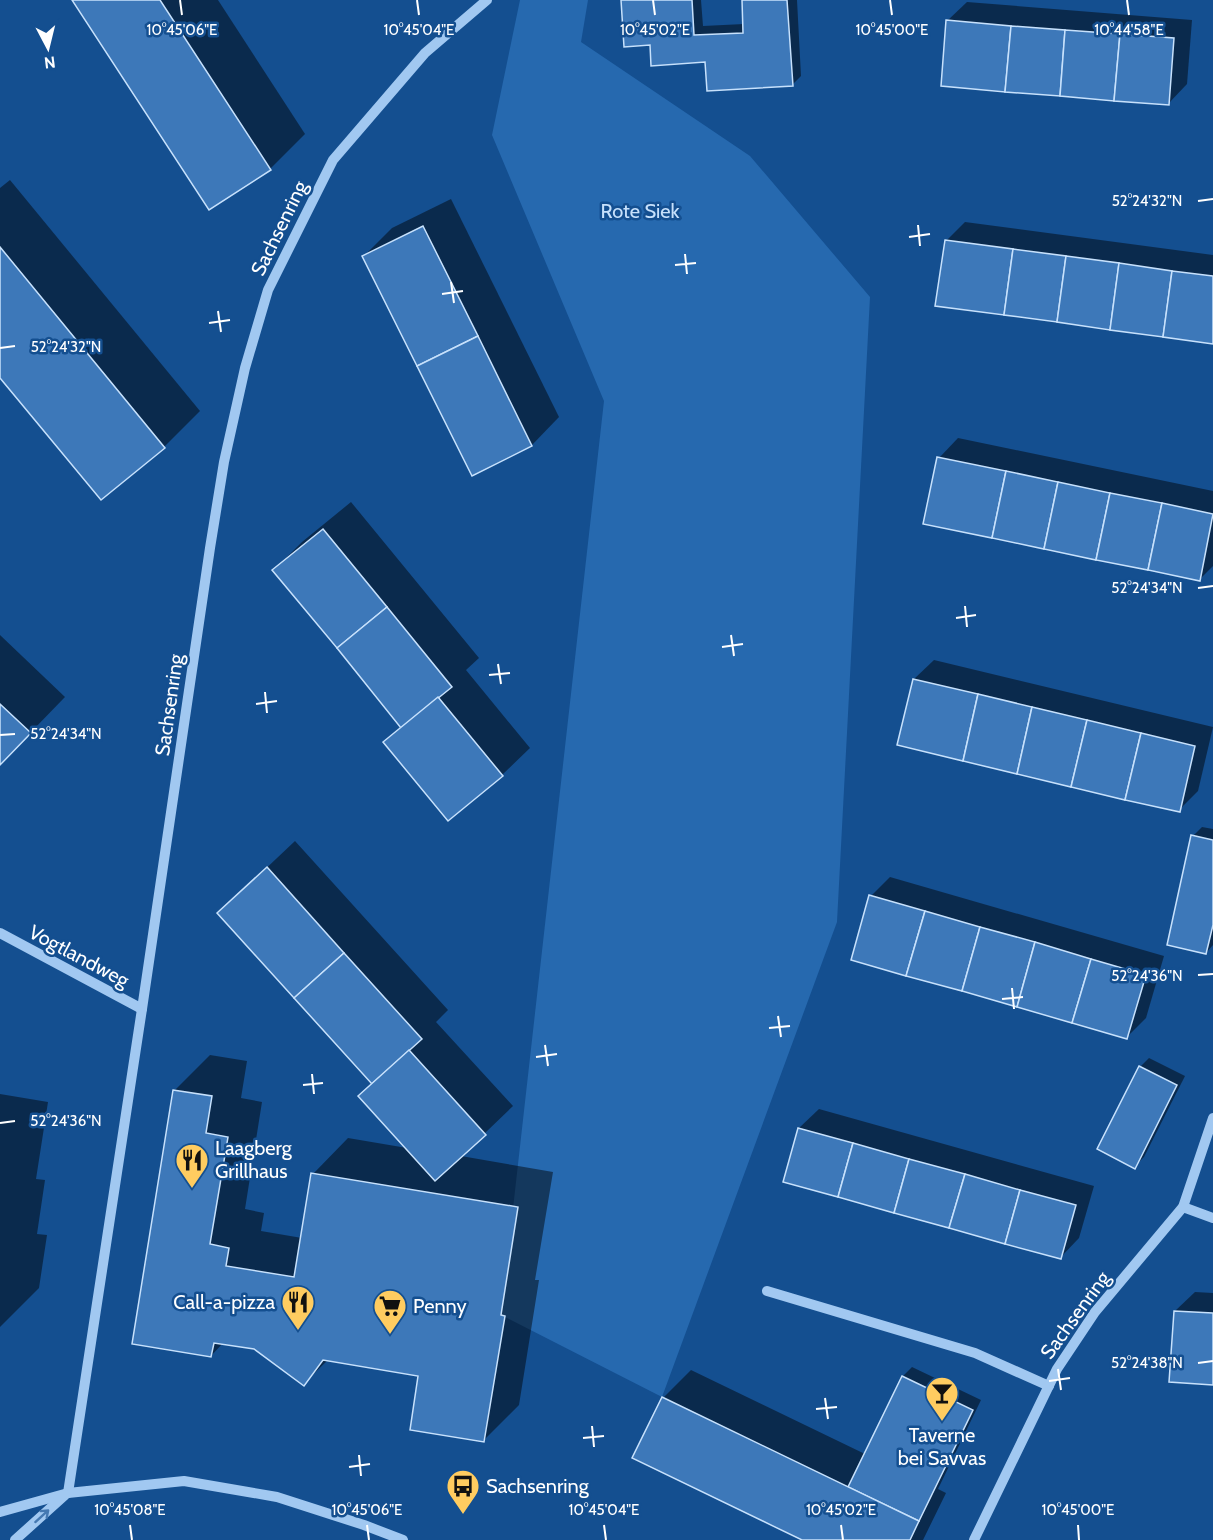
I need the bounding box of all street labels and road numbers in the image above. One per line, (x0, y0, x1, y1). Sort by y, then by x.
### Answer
street label: Sachsenring (246, 176, 313, 279)
street label: Sachsenring (150, 652, 188, 757)
street label: Vogtlandweg (25, 920, 134, 993)
street label: Sachsenring (1035, 1266, 1115, 1364)

